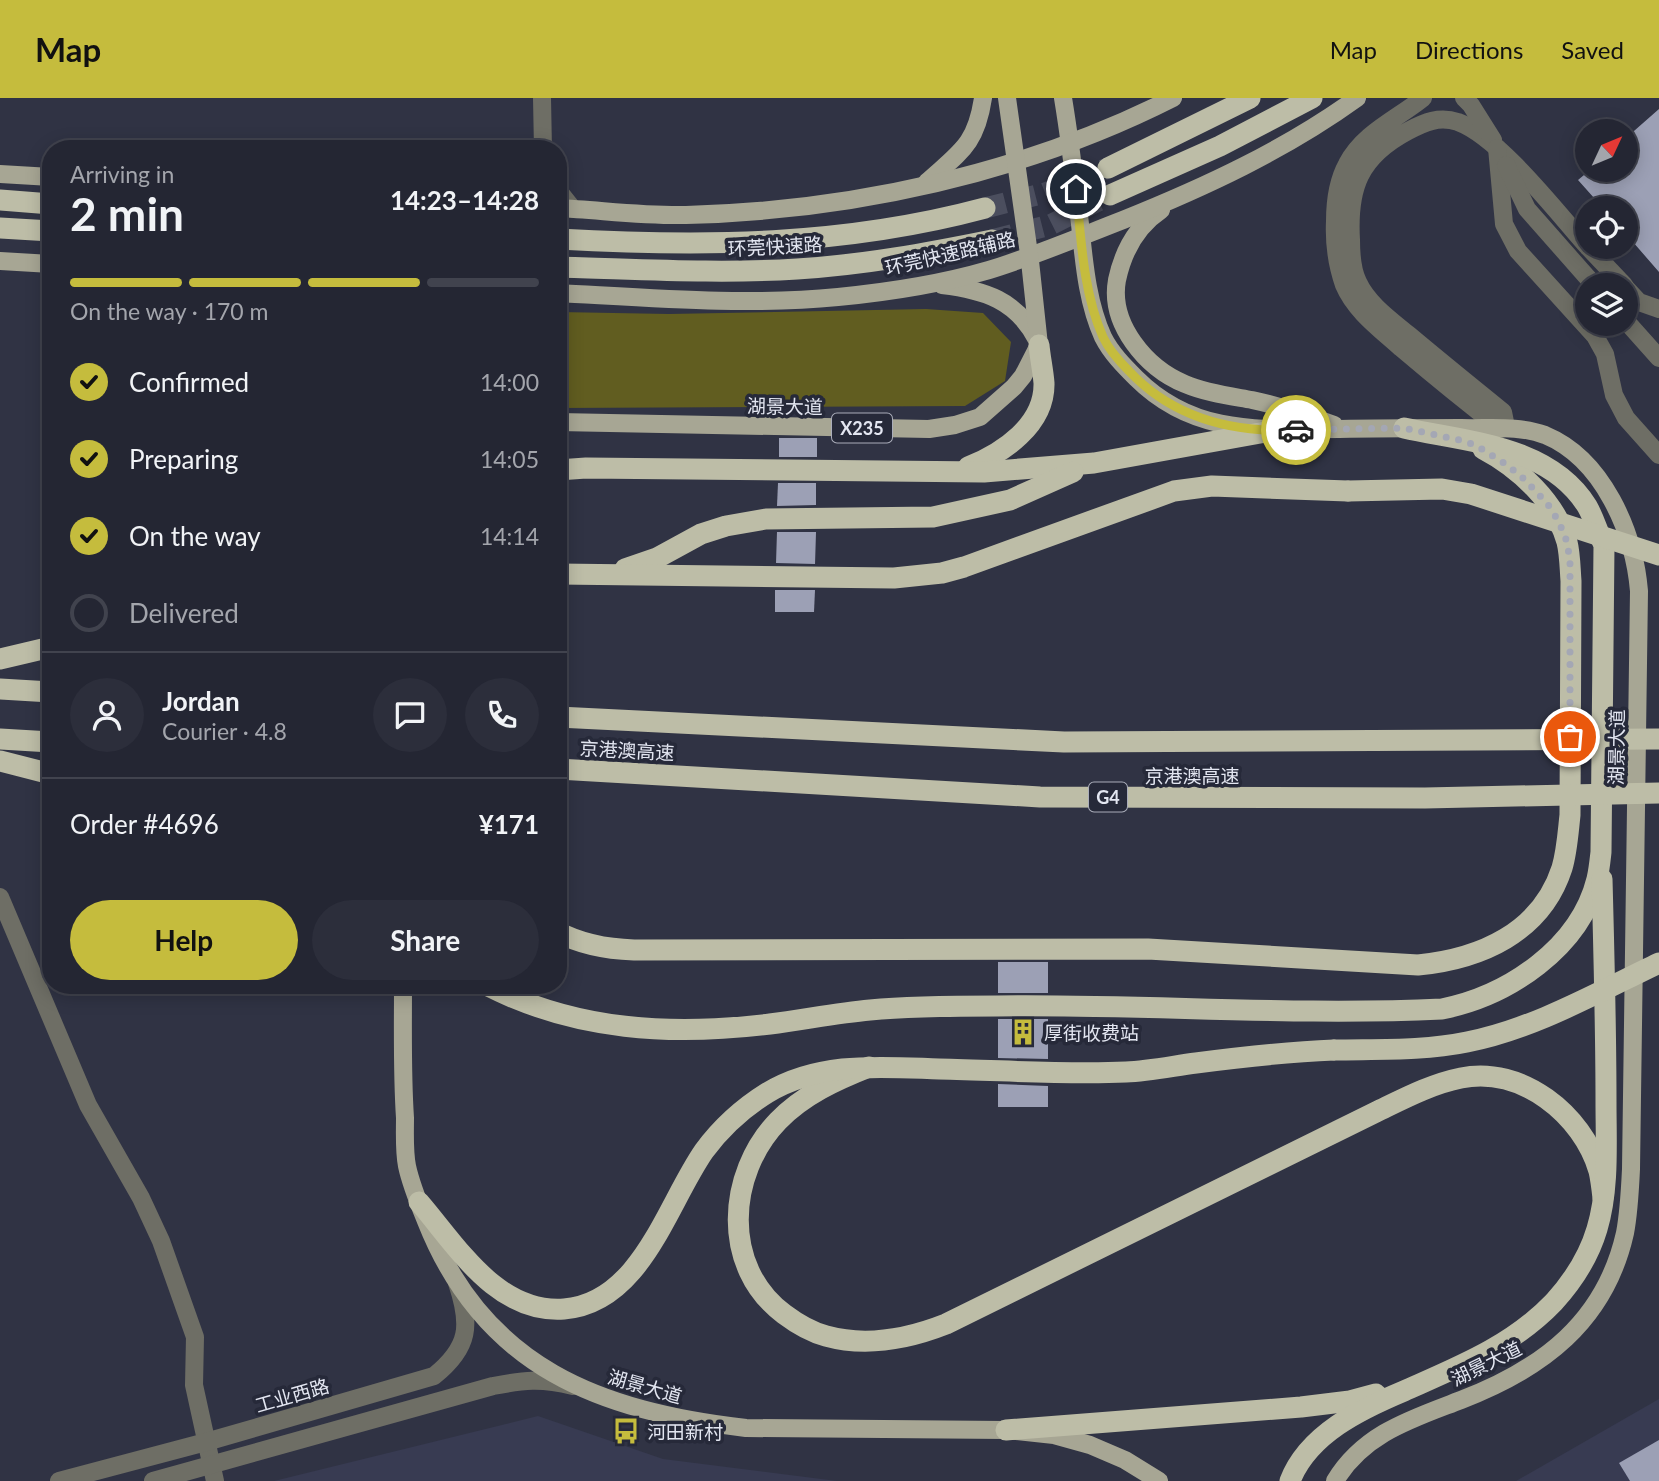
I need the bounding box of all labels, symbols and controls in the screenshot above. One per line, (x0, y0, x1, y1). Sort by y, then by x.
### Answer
text: Map (35, 29, 101, 69)
text: Map (1330, 35, 1377, 64)
text: Directions (1415, 35, 1523, 64)
text: Saved (1561, 35, 1624, 64)
north arrow (1575, 119, 1638, 182)
map controls (1575, 119, 1638, 336)
pin (1046, 159, 1106, 219)
text: Arriving in (70, 160, 174, 188)
icon: home (1057, 170, 1095, 208)
text: 14:23–14:28 (390, 184, 539, 216)
text: 2 min (70, 186, 184, 241)
button: locate (1575, 196, 1638, 259)
street label: 环莞快速路辅路 (883, 227, 1017, 279)
street label: 环莞快速路 (727, 232, 823, 260)
button: layers (1575, 273, 1638, 336)
text: On the way · 170 m (70, 297, 269, 325)
icon: check (70, 363, 108, 401)
text: Confirmed (129, 366, 249, 398)
text: 14:00 (480, 368, 539, 396)
street label: 湖景大道 (747, 394, 823, 418)
courier (1261, 395, 1331, 465)
icon: car (1277, 411, 1315, 449)
road number: X235 (832, 414, 892, 442)
icon: check (70, 440, 108, 478)
text: Preparing (129, 443, 238, 475)
text: 14:05 (480, 445, 539, 473)
icon: check (70, 517, 108, 555)
text: On the way (129, 520, 261, 552)
text: 14:14 (480, 522, 539, 550)
text: Delivered (129, 597, 239, 629)
button: person (70, 678, 144, 752)
button: chat (373, 678, 447, 752)
button: phone (465, 678, 539, 752)
text: Jordan (162, 685, 240, 717)
pin (1540, 707, 1600, 767)
street label: 湖景大道 (1604, 709, 1628, 785)
text: Courier · 4.8 (162, 717, 287, 745)
icon: bag (1551, 718, 1589, 756)
street label: 京港澳高速 (579, 736, 675, 764)
street label: 京港澳高速 (1144, 764, 1240, 787)
road number: G4 (1089, 782, 1127, 812)
text: Order #4696 (70, 808, 219, 840)
text: ¥171 (479, 808, 539, 840)
button: Help (70, 900, 298, 980)
button: Share (312, 900, 539, 980)
building icon: 厚街收费站 (1008, 1017, 1038, 1047)
place label: 厚街收费站 (1044, 1021, 1139, 1044)
street label: 湖景大道 (1447, 1336, 1525, 1390)
street label: 湖景大道 (605, 1364, 685, 1408)
street label: 工业西路 (252, 1373, 332, 1417)
bus stop icon: 河田新村 (611, 1416, 641, 1446)
place label: 河田新村 (647, 1420, 723, 1443)

